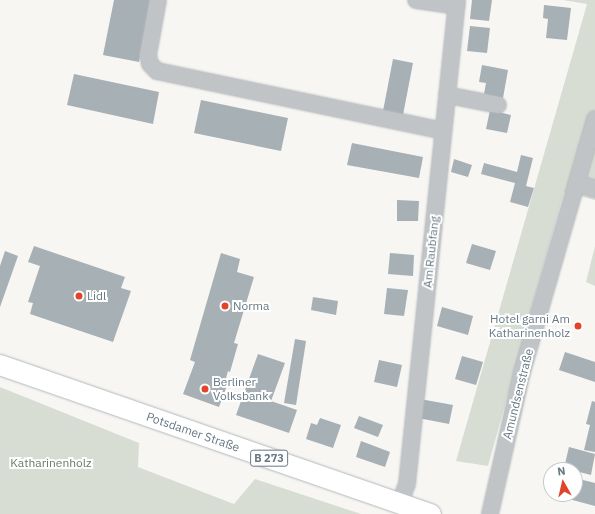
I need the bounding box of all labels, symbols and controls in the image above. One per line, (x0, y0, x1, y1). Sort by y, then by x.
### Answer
street label: Am Raubfang (420, 215, 442, 289)
place label: Lidl (87, 289, 106, 303)
marker: Lidl (74, 291, 84, 301)
place label: Norma (233, 299, 269, 313)
marker: Norma (220, 301, 230, 311)
place label: Hotel garni Am Katharinenholz (489, 312, 570, 340)
marker: Hotel garni Am Katharinenholz (573, 321, 583, 331)
street label: Amundsenstraße (500, 347, 536, 441)
place label: Berliner Volksbank (213, 375, 268, 403)
marker: Berliner Volksbank (200, 384, 210, 394)
street label: Potsdamer Straße (144, 409, 242, 455)
road number: B 273 (250, 449, 288, 467)
park label: Katharinenholz (10, 456, 92, 470)
north arrow (543, 462, 583, 502)
text: N (557, 464, 566, 479)

